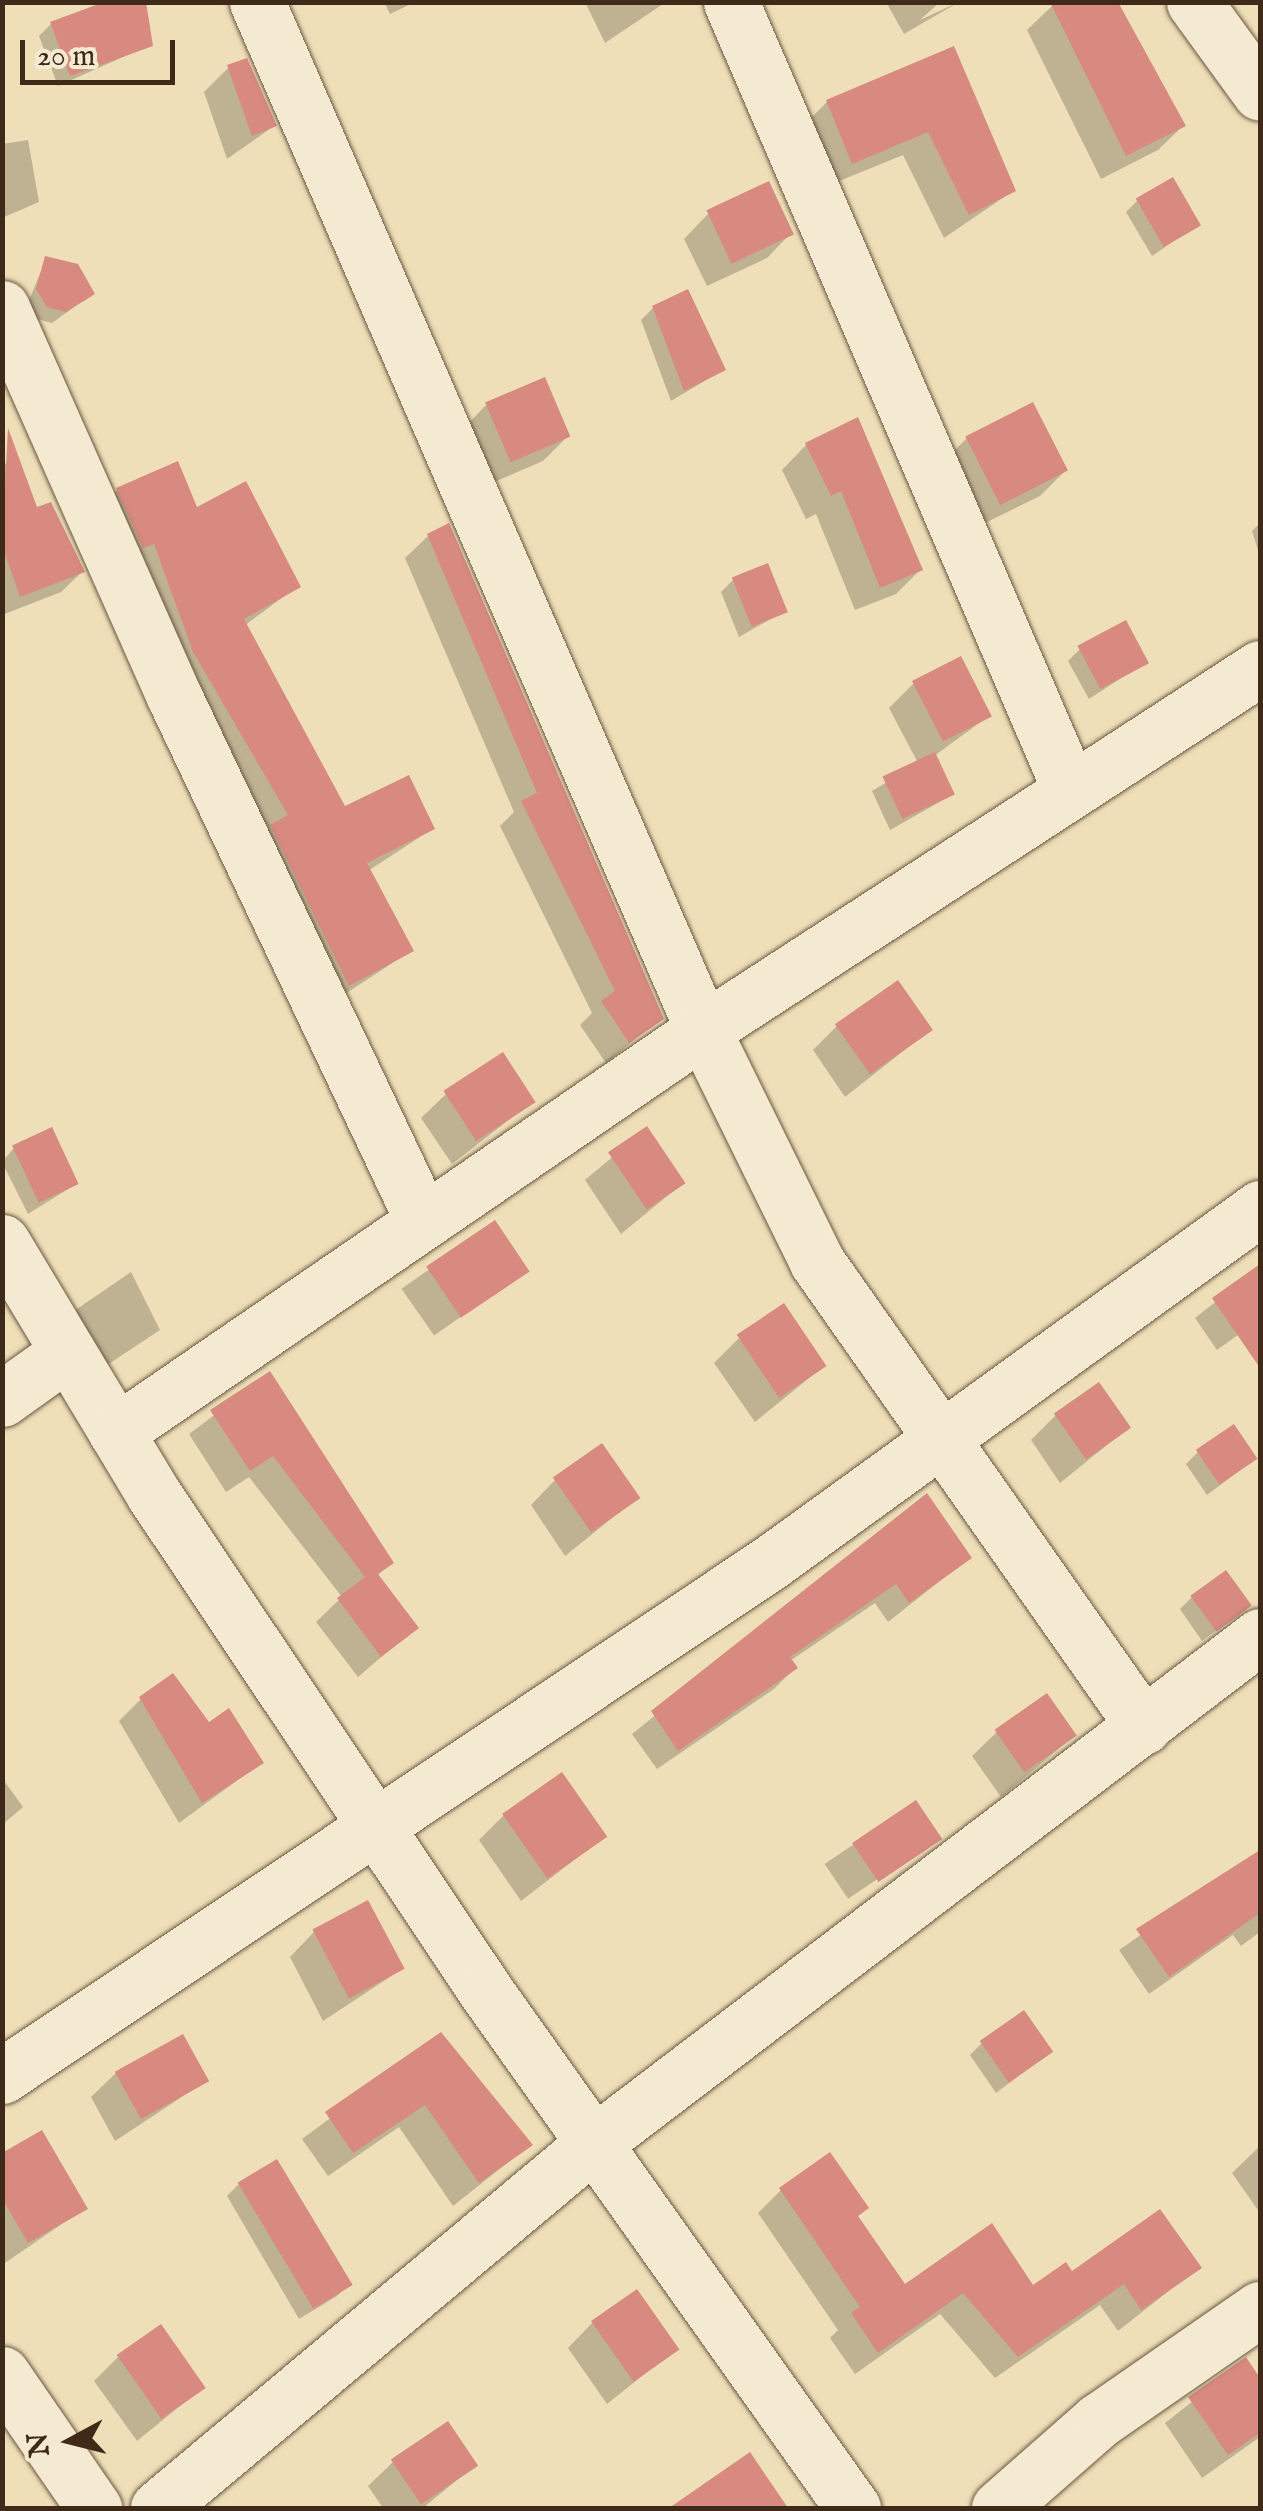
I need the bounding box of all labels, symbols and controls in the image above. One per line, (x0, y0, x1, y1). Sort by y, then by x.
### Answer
scale bar (25, 20, 180, 82)
text: 20 m (37, 38, 96, 76)
north arrow (20, 2391, 120, 2491)
text: N (21, 2431, 59, 2459)

